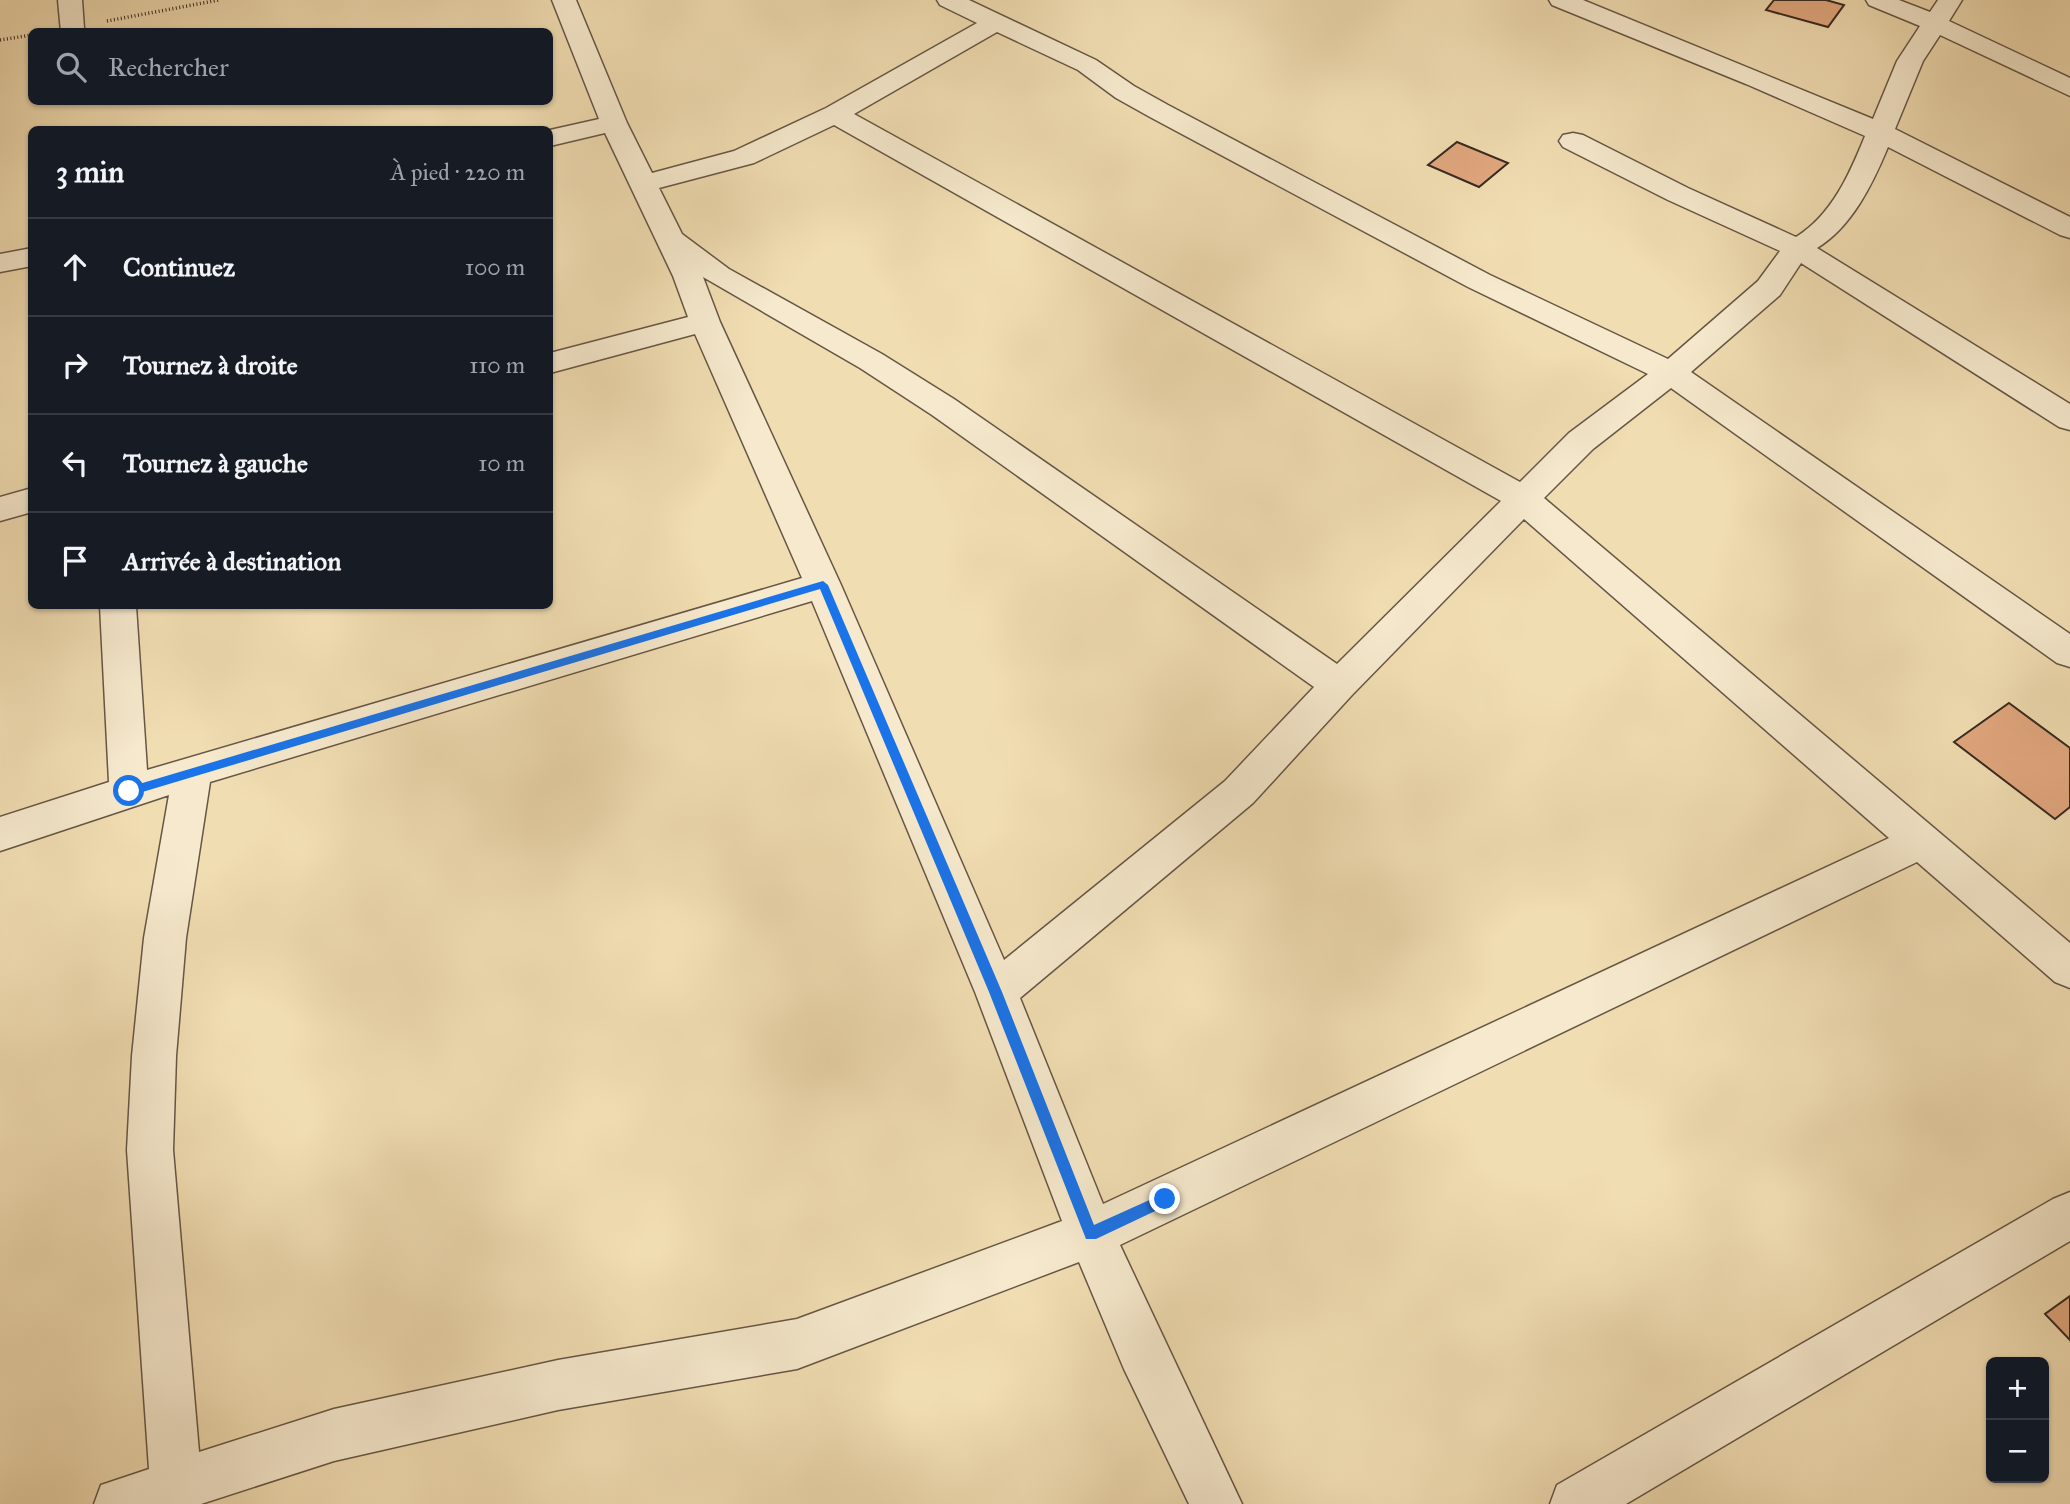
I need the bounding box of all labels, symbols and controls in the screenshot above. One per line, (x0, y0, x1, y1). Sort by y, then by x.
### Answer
search box (28, 28, 553, 105)
icon: search (52, 48, 90, 86)
text: Rechercher (108, 51, 229, 83)
text: 3 min (56, 154, 124, 190)
text: À pied · 220 m (391, 158, 525, 186)
icon: ahead (56, 248, 94, 286)
text: Continuez (123, 251, 235, 283)
text: 100 m (465, 253, 525, 281)
icon: right (56, 346, 94, 384)
text: Tournez à droite (123, 349, 298, 381)
text: 110 m (469, 351, 525, 379)
icon: left (56, 444, 94, 482)
text: Tournez à gauche (123, 447, 308, 479)
text: 10 m (478, 449, 525, 477)
icon: arrive (56, 542, 94, 580)
text: Arrivée à destination (123, 545, 341, 577)
route start (113, 775, 144, 806)
route end (1149, 1183, 1180, 1214)
map controls (1986, 1357, 2049, 1483)
button: + (1986, 1357, 2049, 1420)
button: − (1986, 1420, 2049, 1483)

